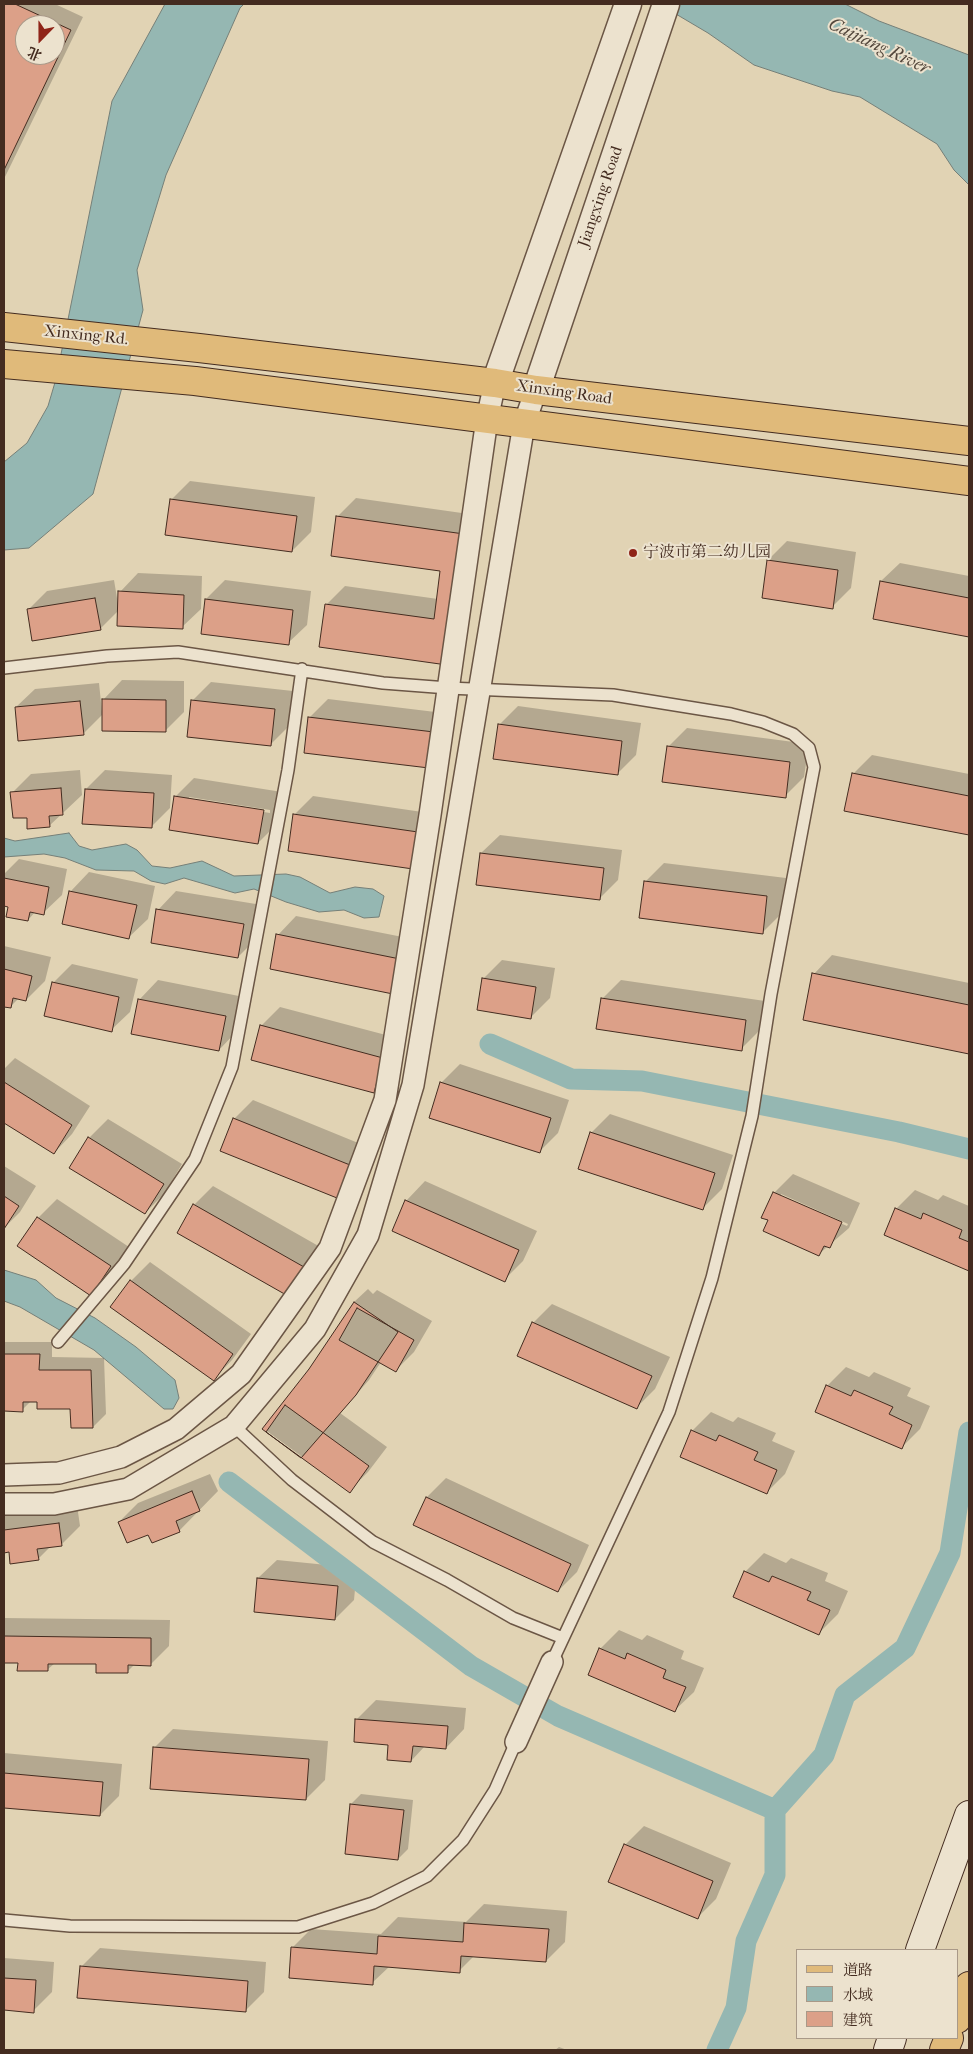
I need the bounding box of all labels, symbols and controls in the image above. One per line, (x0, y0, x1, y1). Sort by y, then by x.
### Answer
water label: Caijiang River (825, 14, 933, 80)
north arrow (15, 15, 65, 65)
text: 北 (25, 43, 44, 64)
street label: Jiangxing Road (575, 144, 627, 250)
street label: Xinxing Rd. (43, 322, 129, 350)
street label: Xinxing Road (515, 377, 613, 409)
place label: 宁波市第二幼儿园 (643, 543, 771, 563)
marker: 宁波市第二幼儿园 (627, 547, 639, 559)
legend (796, 1949, 958, 2039)
text: 道路 (843, 1961, 873, 1979)
text: 水域 (843, 1986, 873, 2004)
text: 建筑 (843, 2011, 873, 2029)

